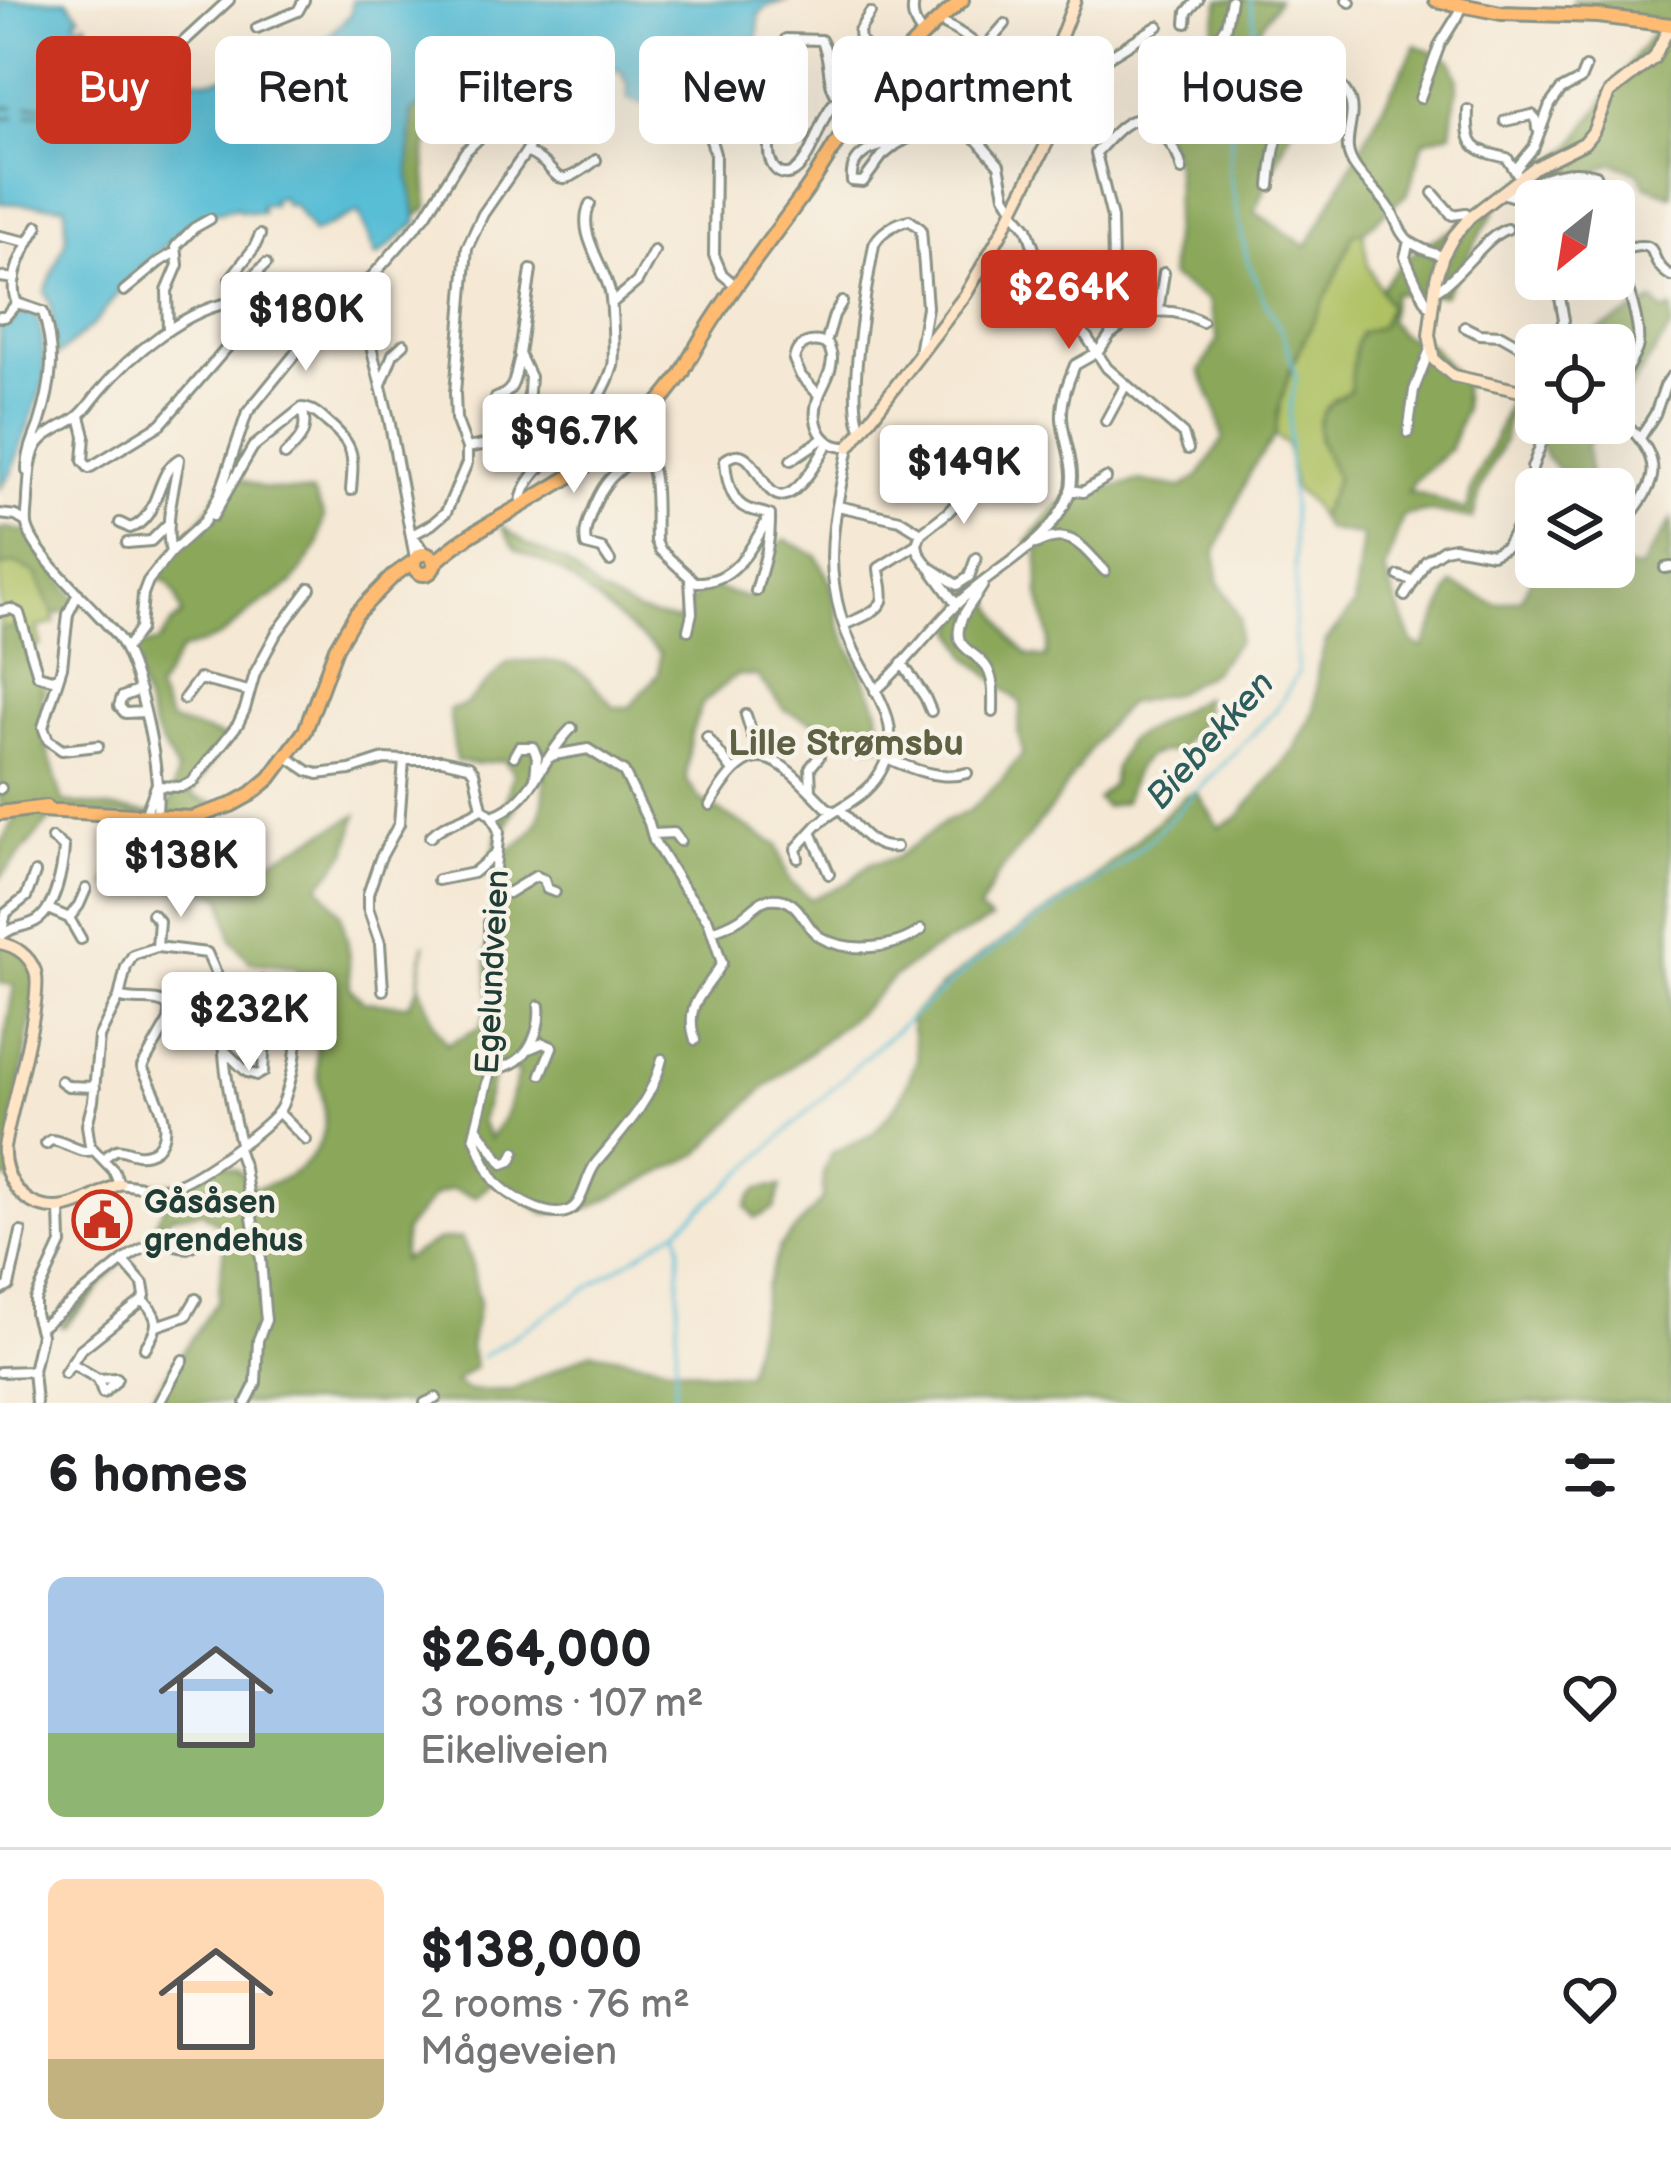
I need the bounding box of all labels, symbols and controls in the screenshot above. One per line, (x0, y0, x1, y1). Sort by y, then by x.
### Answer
chip: Buy (36, 36, 191, 144)
chip: Rent (215, 36, 391, 144)
chip: Filters (415, 36, 615, 144)
chip: New (639, 36, 808, 144)
chip: Apartment (832, 36, 1114, 144)
chip: House (1138, 36, 1346, 144)
north arrow (1515, 180, 1635, 300)
map controls (1515, 180, 1635, 588)
pin: $264K (985, 250, 1153, 352)
text: $264K (1008, 265, 1130, 312)
pin: $180K (222, 272, 390, 374)
text: $180K (248, 287, 364, 334)
button: locate (1515, 324, 1635, 444)
pin: $96.7K (476, 394, 672, 496)
text: $96.7K (510, 409, 638, 456)
pin: $149K (880, 425, 1048, 527)
text: $149K (907, 440, 1021, 487)
button: layers (1515, 468, 1635, 588)
water label: Biebekken (1138, 663, 1284, 818)
district label: Lille Strømsbu (728, 723, 964, 766)
pin: $138K (97, 818, 265, 920)
text: $138K (124, 833, 238, 880)
street label: Egelundveien (468, 869, 518, 1075)
pin: $232K (165, 972, 333, 1074)
text: $232K (189, 987, 309, 1034)
place label: Gåsåsen grendehus (144, 1183, 303, 1261)
public building icon: Gåsåsen grendehus (71, 1189, 133, 1251)
icon: filters (1557, 1442, 1623, 1508)
text: 6 homes (48, 1445, 248, 1506)
text: $264,000 (420, 1620, 652, 1681)
icon: home (144, 1625, 288, 1769)
icon: heart (1557, 1664, 1623, 1730)
text: 3 rooms · 107 m² (420, 1681, 704, 1728)
text: Eikeliveien (420, 1728, 609, 1775)
text: $138,000 (420, 1921, 642, 1982)
icon: home (144, 1927, 288, 2071)
icon: heart (1557, 1966, 1623, 2032)
text: 2 rooms · 76 m² (420, 1982, 690, 2029)
text: Mågeveien (420, 2029, 617, 2076)

